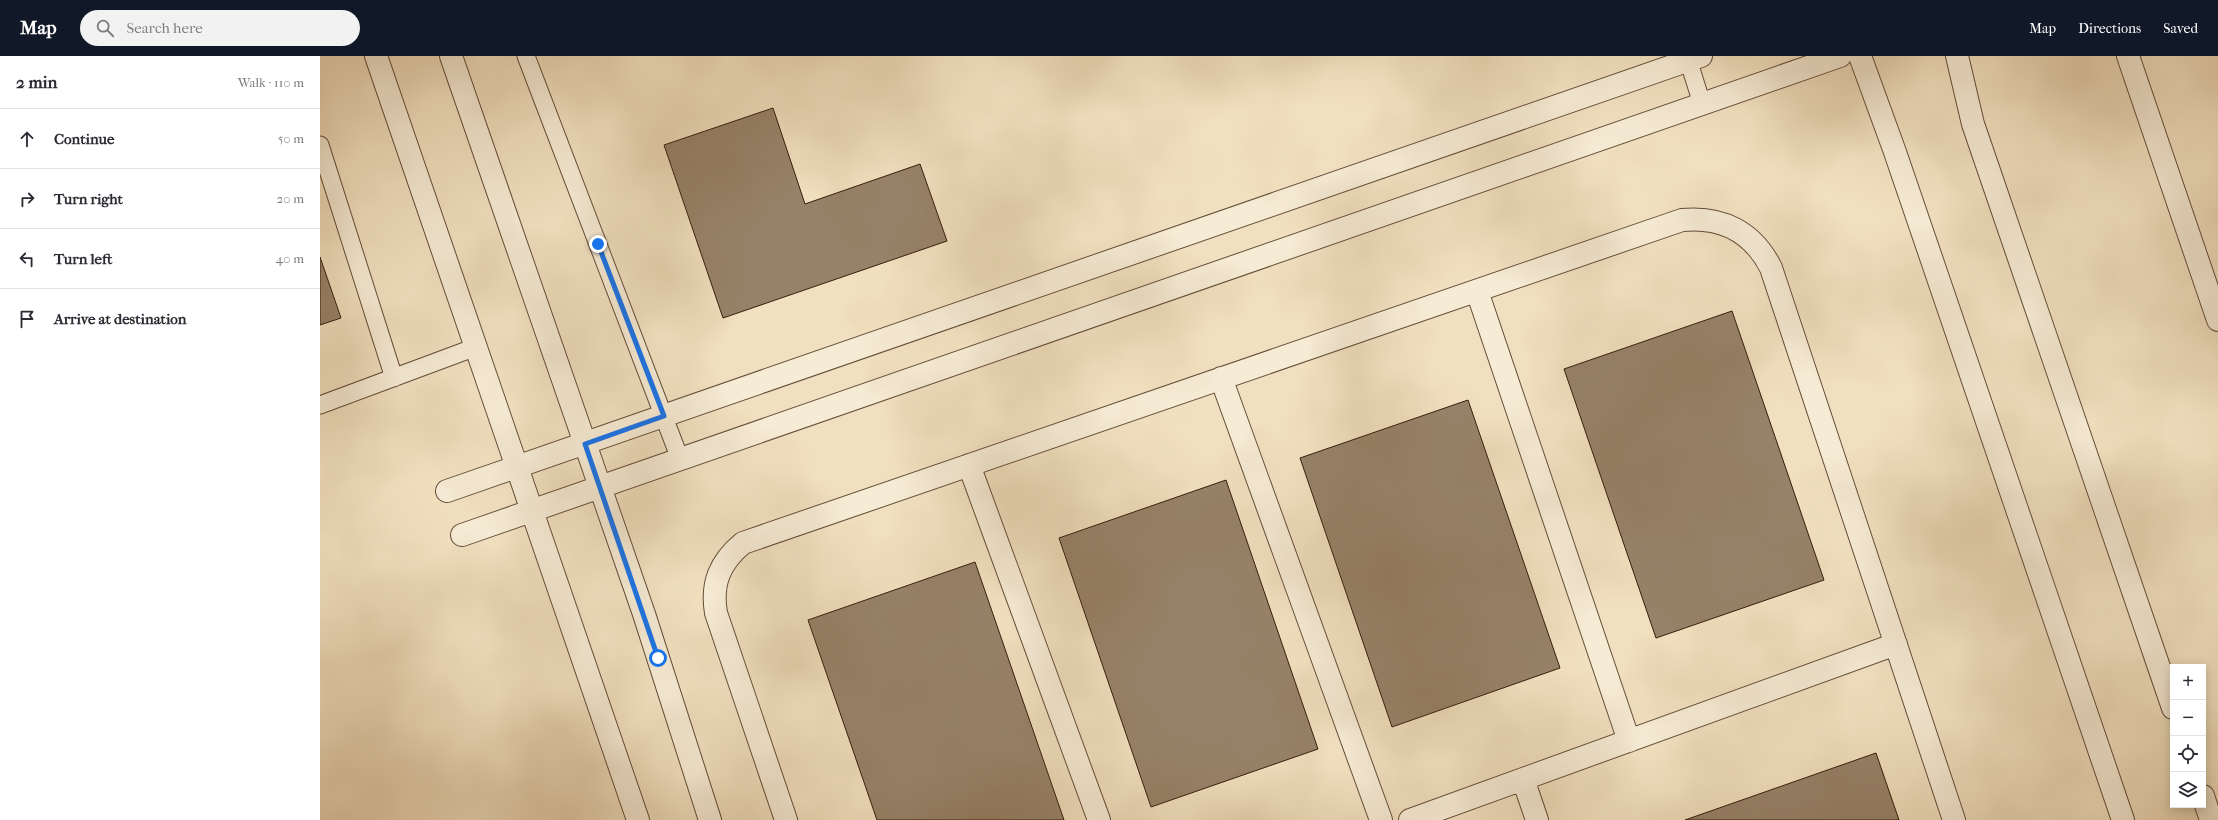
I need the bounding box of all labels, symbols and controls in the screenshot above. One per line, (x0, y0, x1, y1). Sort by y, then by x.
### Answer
search box (80, 10, 360, 46)
text: Map (20, 17, 56, 39)
icon: search (94, 17, 116, 39)
text: Search here (126, 19, 203, 37)
text: Map (2029, 20, 2056, 37)
text: Directions (2078, 20, 2141, 37)
text: Saved (2163, 20, 2198, 37)
text: 2 min (16, 72, 57, 92)
text: Walk · 110 m (238, 75, 304, 90)
icon: ahead (16, 128, 38, 150)
text: Continue (54, 130, 114, 148)
text: 50 m (278, 131, 304, 146)
icon: right (16, 188, 38, 210)
text: Turn right (54, 190, 123, 208)
text: 20 m (277, 191, 304, 206)
route end (589, 235, 607, 253)
icon: left (16, 248, 38, 270)
text: Turn left (54, 250, 112, 268)
text: 40 m (276, 251, 304, 266)
icon: arrive (16, 308, 38, 330)
text: Arrive at destination (54, 310, 186, 328)
route start (649, 649, 667, 667)
map controls (2170, 664, 2206, 808)
button: + (2170, 664, 2206, 700)
button: − (2170, 700, 2206, 736)
button: locate (2170, 736, 2206, 772)
button: layers (2170, 772, 2206, 808)

